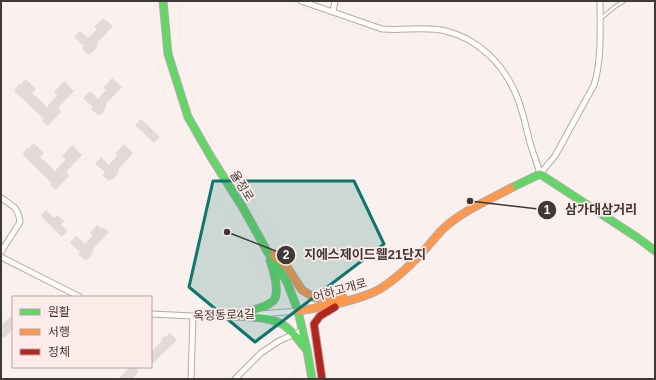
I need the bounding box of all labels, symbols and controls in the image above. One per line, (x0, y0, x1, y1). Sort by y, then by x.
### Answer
street label: 율정로 (227, 168, 257, 204)
callout: 삼가대삼거리 (537, 197, 645, 222)
text: 삼가대삼거리 (565, 202, 637, 217)
text: 1 (544, 203, 551, 217)
callout: 지에스제이드웰21단지 (276, 242, 434, 267)
text: 지에스제이드웰21단지 (304, 247, 426, 262)
text: 2 (283, 248, 290, 262)
street label: 어하고개로 (312, 276, 368, 304)
legend (12, 296, 152, 368)
text: 원활 (48, 305, 70, 319)
street label: 옥정동로4길 (193, 307, 255, 323)
text: 서행 (48, 325, 70, 339)
text: 정체 (48, 345, 70, 359)

